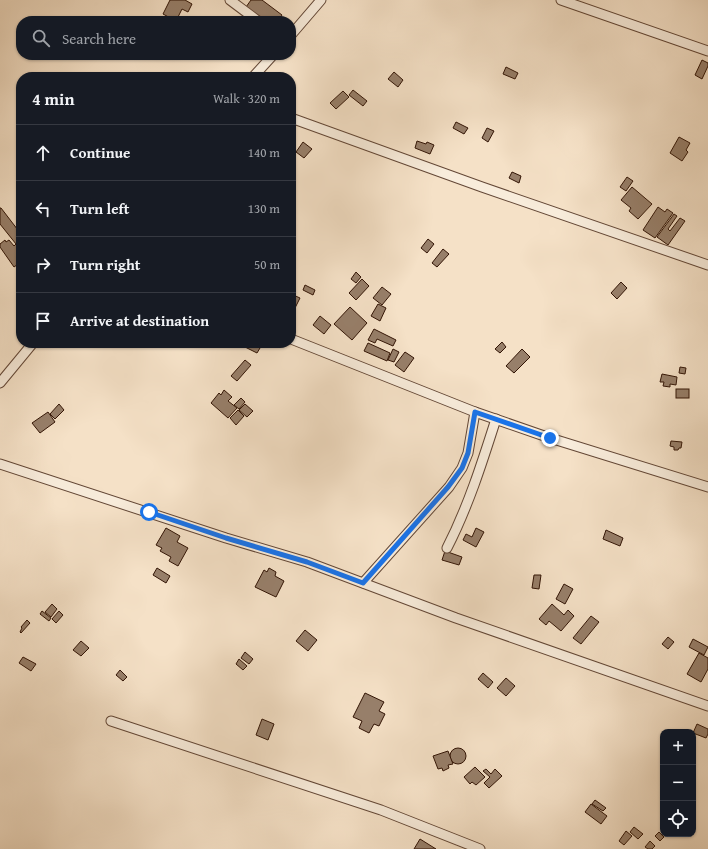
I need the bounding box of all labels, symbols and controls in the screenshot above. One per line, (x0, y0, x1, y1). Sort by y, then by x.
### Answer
search box (16, 16, 296, 60)
icon: search (30, 27, 52, 49)
text: Search here (62, 28, 136, 49)
text: 4 min (32, 86, 74, 111)
text: Walk · 320 m (213, 89, 280, 108)
icon: ahead (32, 142, 54, 164)
text: Continue (70, 142, 131, 163)
text: 140 m (248, 143, 280, 162)
icon: left (32, 198, 54, 220)
text: Turn left (70, 198, 129, 219)
text: 130 m (248, 199, 280, 218)
icon: right (32, 254, 54, 276)
text: Turn right (70, 254, 141, 275)
text: 50 m (254, 255, 280, 274)
icon: arrive (32, 310, 54, 332)
text: Arrive at destination (70, 310, 209, 331)
route end (541, 429, 559, 447)
route start (140, 503, 158, 521)
map controls (660, 729, 696, 837)
button: + (660, 729, 696, 765)
button: − (660, 765, 696, 801)
button: locate (660, 801, 696, 837)

